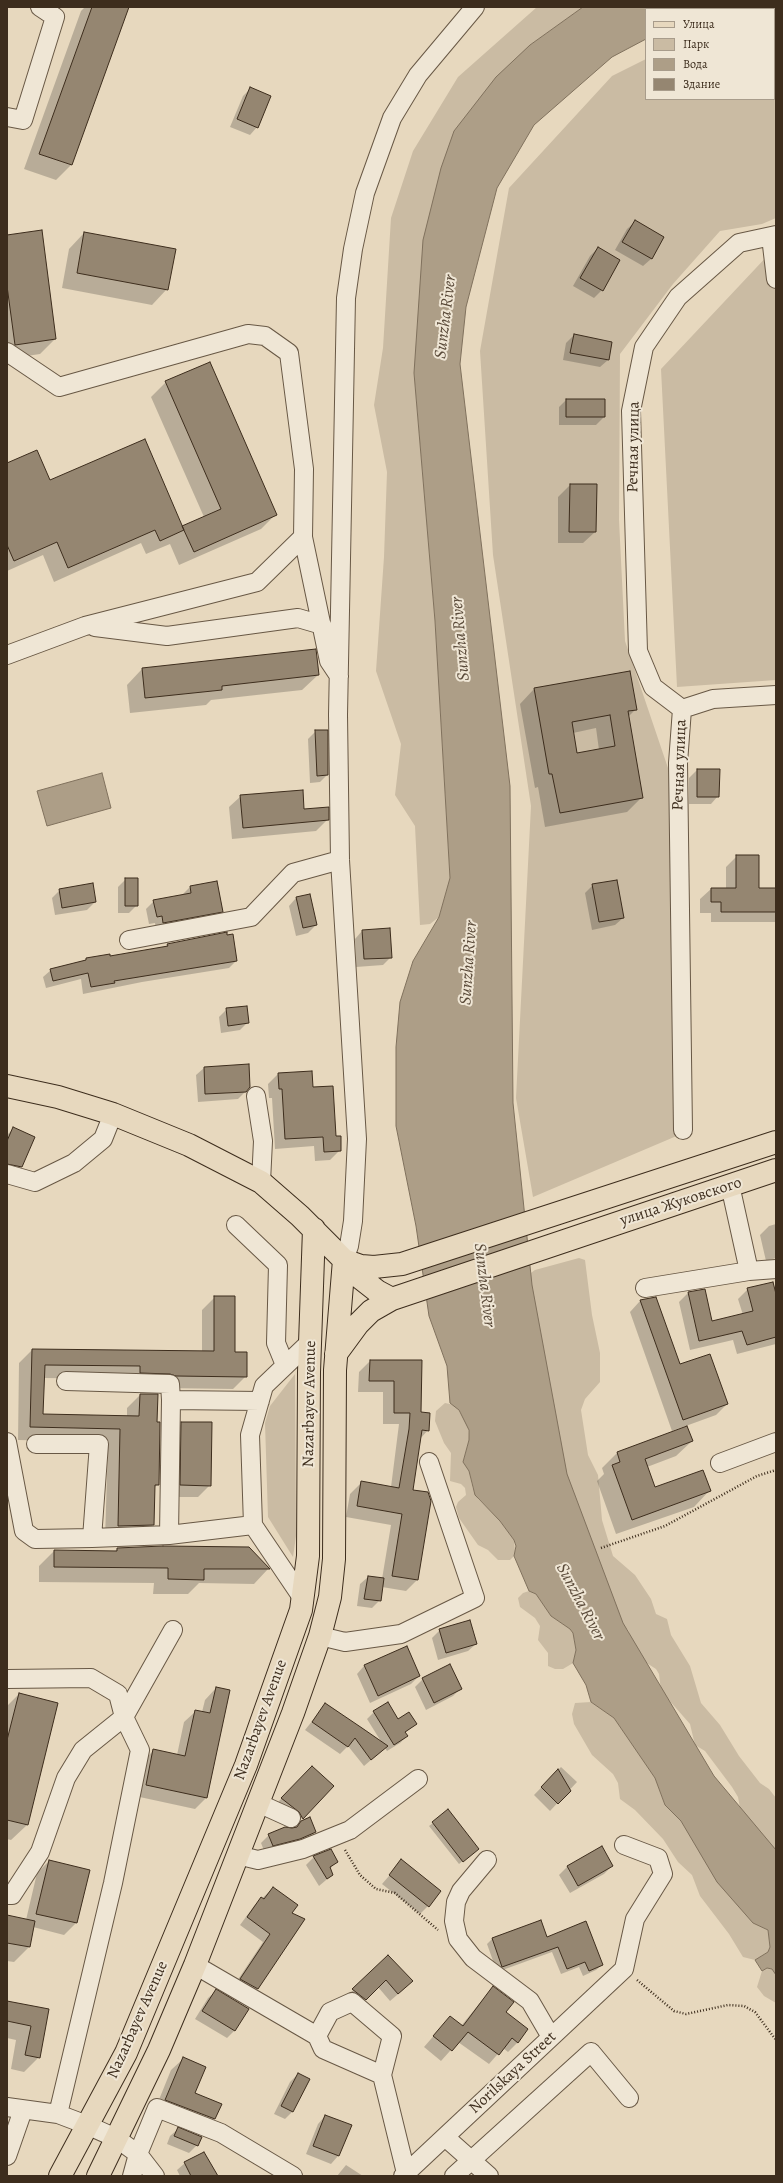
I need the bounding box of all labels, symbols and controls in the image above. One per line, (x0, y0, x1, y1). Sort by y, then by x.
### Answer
legend (645, 8, 775, 100)
text: Улица (683, 16, 714, 32)
text: Парк (683, 36, 709, 52)
text: Вода (683, 56, 708, 72)
text: Здание (683, 76, 720, 92)
water label: Sunzha River (431, 274, 461, 360)
street label: Речная улица (624, 401, 644, 493)
water label: Sunzha River (447, 596, 475, 682)
street label: Речная улица (669, 719, 691, 811)
water label: Sunzha River (456, 920, 482, 1006)
street label: улица Жуковского (618, 1173, 744, 1231)
water label: Sunzha River (469, 1242, 499, 1328)
street label: Nazarbayev Avenue (299, 1340, 321, 1468)
water label: Sunzha River (551, 1560, 609, 1644)
street label: Nazarbayev Avenue (230, 1657, 292, 1783)
street label: Nazarbayev Avenue (103, 1958, 173, 2082)
street label: Norilskaya Street (466, 2028, 560, 2118)

